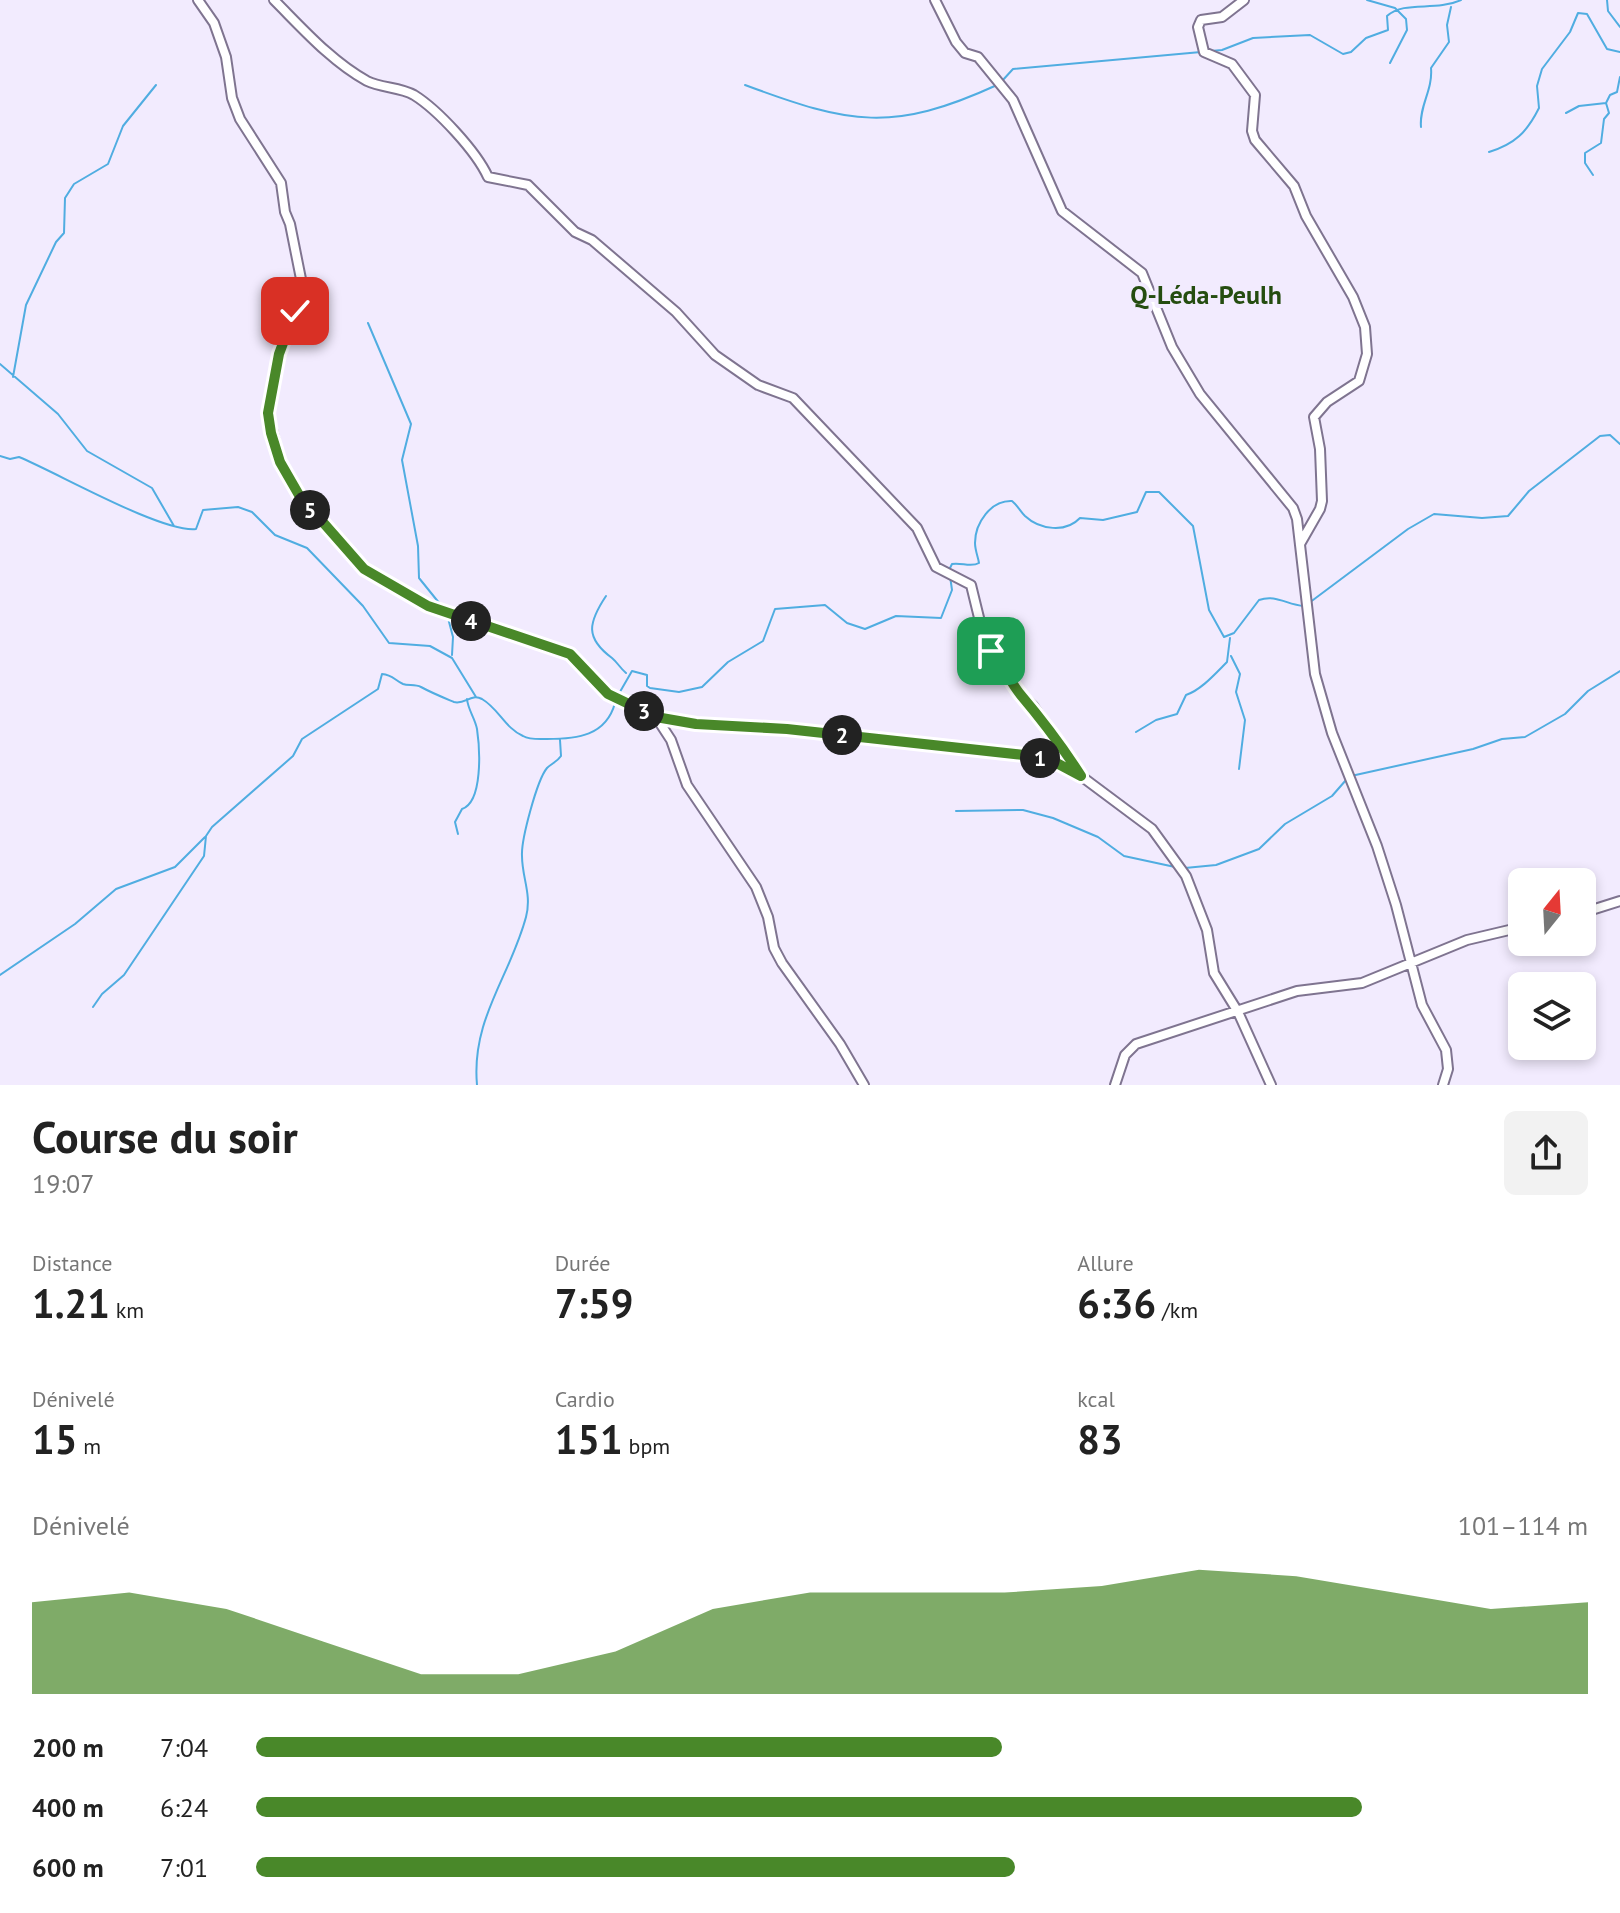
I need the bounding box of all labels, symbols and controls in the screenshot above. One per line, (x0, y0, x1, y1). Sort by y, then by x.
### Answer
pin (261, 277, 329, 345)
district label: Q-Léda-Peulh (1130, 278, 1282, 311)
icon: check (273, 289, 317, 333)
pin: 5 (290, 490, 330, 530)
text: 5 (304, 496, 316, 524)
pin: 4 (451, 601, 491, 641)
text: 4 (465, 607, 477, 635)
pin (957, 617, 1025, 685)
icon: arrive (969, 629, 1013, 673)
pin: 3 (624, 691, 664, 731)
text: 3 (638, 697, 650, 725)
pin: 2 (822, 715, 862, 755)
text: 2 (836, 721, 848, 749)
pin: 1 (1020, 738, 1060, 778)
text: 1 (1034, 744, 1046, 772)
north arrow (1508, 868, 1596, 956)
map controls (1508, 868, 1596, 1060)
button: layers (1508, 972, 1596, 1060)
text: Course du soir (32, 1108, 298, 1165)
button: share (1504, 1111, 1588, 1195)
text: 19:07 (32, 1167, 94, 1200)
text: Distance (32, 1249, 113, 1277)
text: Durée (555, 1249, 611, 1277)
text: Allure (1077, 1249, 1134, 1277)
text: 1.21 (32, 1277, 110, 1329)
text: 7:59 (555, 1277, 633, 1329)
text: 6:36 (1077, 1277, 1156, 1329)
text: km (110, 1296, 144, 1324)
text: /km (1156, 1296, 1198, 1324)
text: Dénivelé (32, 1385, 115, 1413)
text: Cardio (555, 1385, 615, 1413)
text: kcal (1077, 1385, 1115, 1413)
text: 15 (32, 1413, 77, 1465)
text: 151 (555, 1413, 623, 1465)
text: 83 (1077, 1413, 1123, 1465)
text: m (77, 1432, 101, 1460)
text: bpm (623, 1432, 670, 1460)
text: Dénivelé (32, 1509, 130, 1542)
text: 101–114 m (1458, 1509, 1588, 1542)
text: 200 m (32, 1731, 104, 1764)
text: 7:04 (160, 1731, 208, 1764)
text: 400 m (32, 1791, 104, 1824)
text: 6:24 (160, 1791, 208, 1824)
text: 600 m (32, 1851, 104, 1884)
text: 7:01 (160, 1851, 208, 1884)

